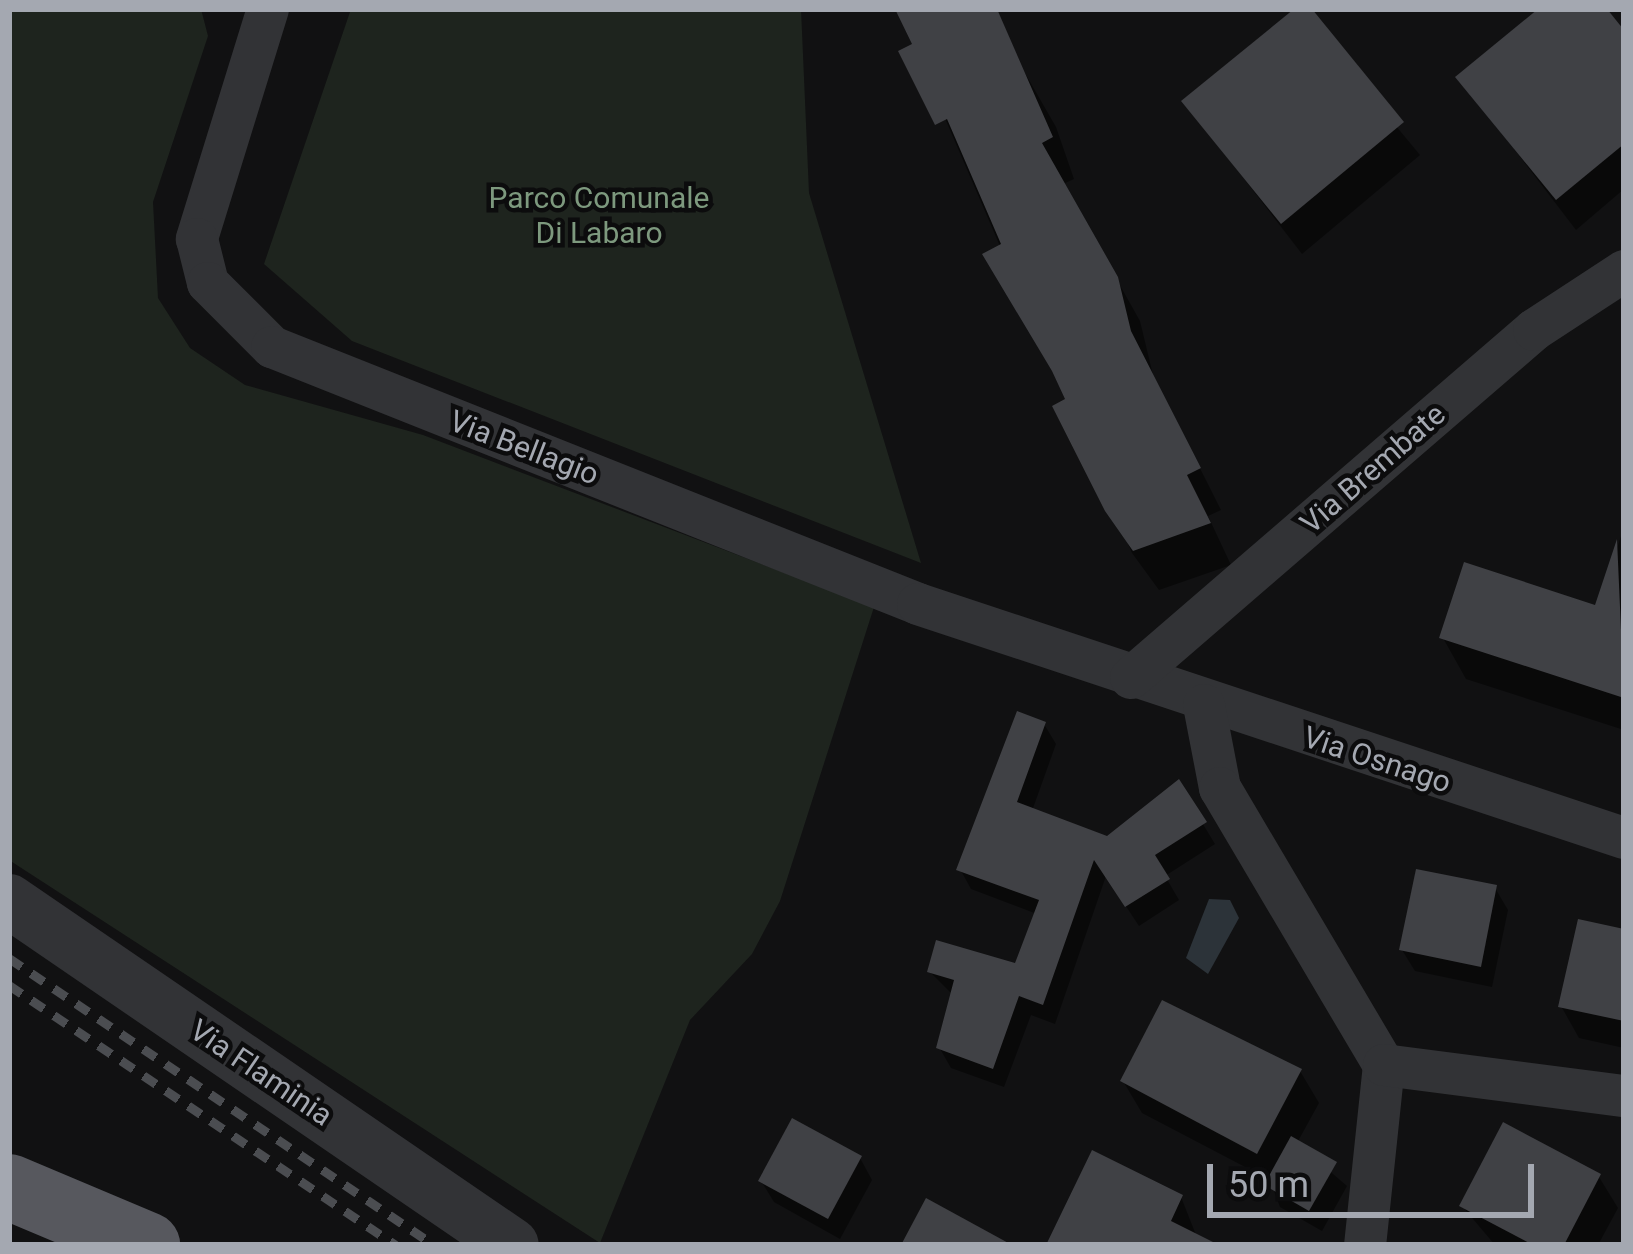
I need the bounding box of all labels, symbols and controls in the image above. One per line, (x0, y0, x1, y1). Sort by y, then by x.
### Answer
park label: Parco Comunale Di Labaro (489, 180, 709, 250)
street label: Via Brembate (1293, 396, 1453, 542)
street label: Via Bellagio (444, 403, 604, 493)
street label: Via Osnago (1299, 719, 1455, 801)
street label: Via Flaminia (183, 1012, 339, 1134)
scale bar (1213, 1140, 1540, 1214)
text: 50 m (1228, 1164, 1309, 1206)

